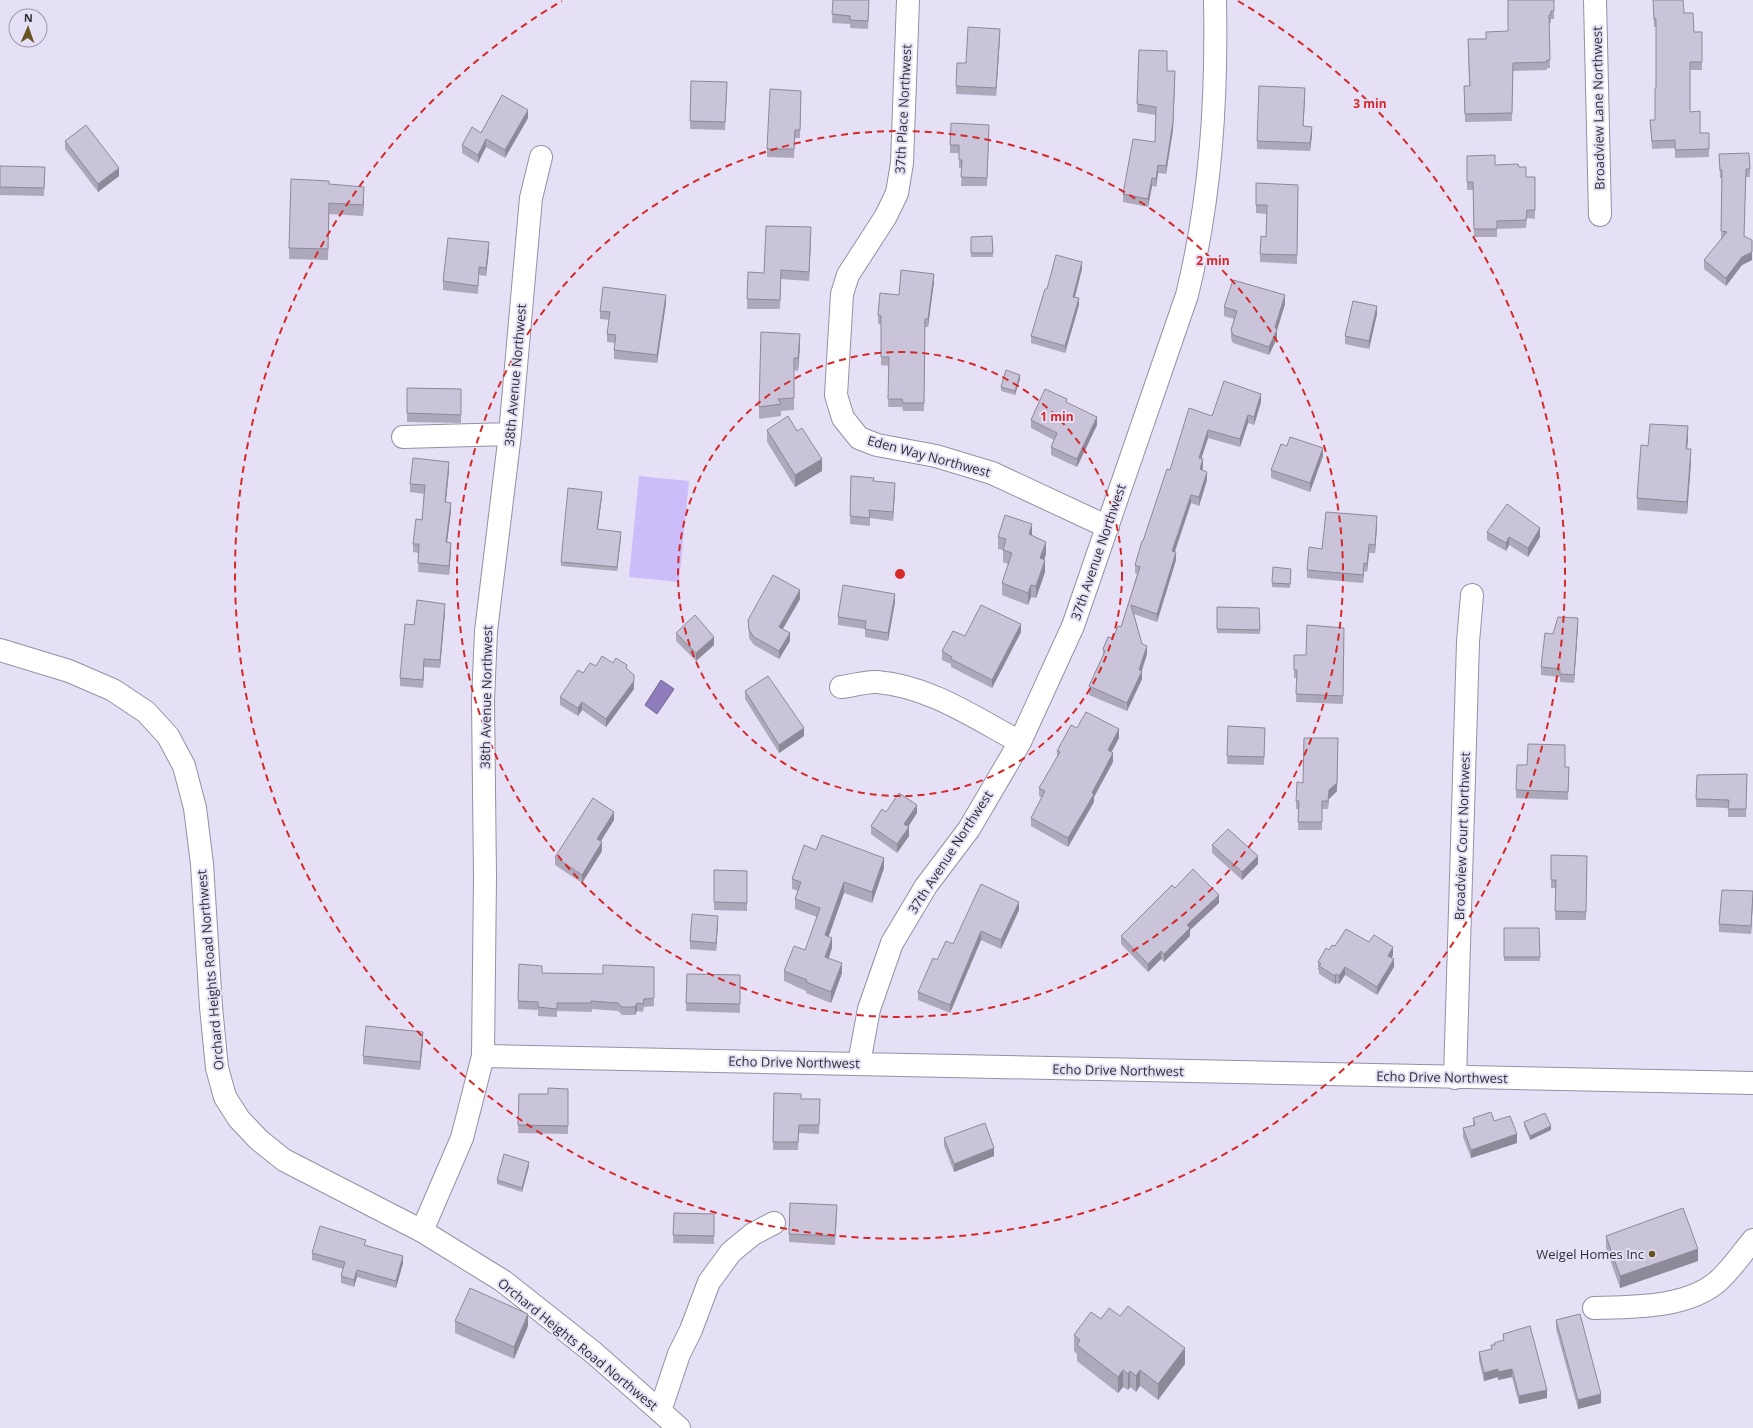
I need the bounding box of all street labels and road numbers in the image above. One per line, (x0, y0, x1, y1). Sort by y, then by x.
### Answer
street label: Broadview Lane Northwest (1588, 26, 1608, 190)
street label: 37th Place Northwest (891, 43, 915, 174)
street label: 38th Avenue Northwest (500, 303, 530, 447)
street label: Eden Way Northwest (865, 431, 993, 481)
street label: 37th Avenue Northwest (1066, 481, 1130, 623)
street label: 38th Avenue Northwest (476, 625, 496, 769)
street label: Broadview Court Northwest (1450, 751, 1474, 920)
street label: 37th Avenue Northwest (903, 787, 997, 917)
street label: Orchard Heights Road Northwest (192, 869, 228, 1071)
street label: Echo Drive Northwest (728, 1052, 860, 1072)
street label: Echo Drive Northwest (1052, 1060, 1184, 1080)
street label: Echo Drive Northwest (1376, 1067, 1508, 1087)
street label: Orchard Heights Road Northwest (494, 1274, 662, 1414)

